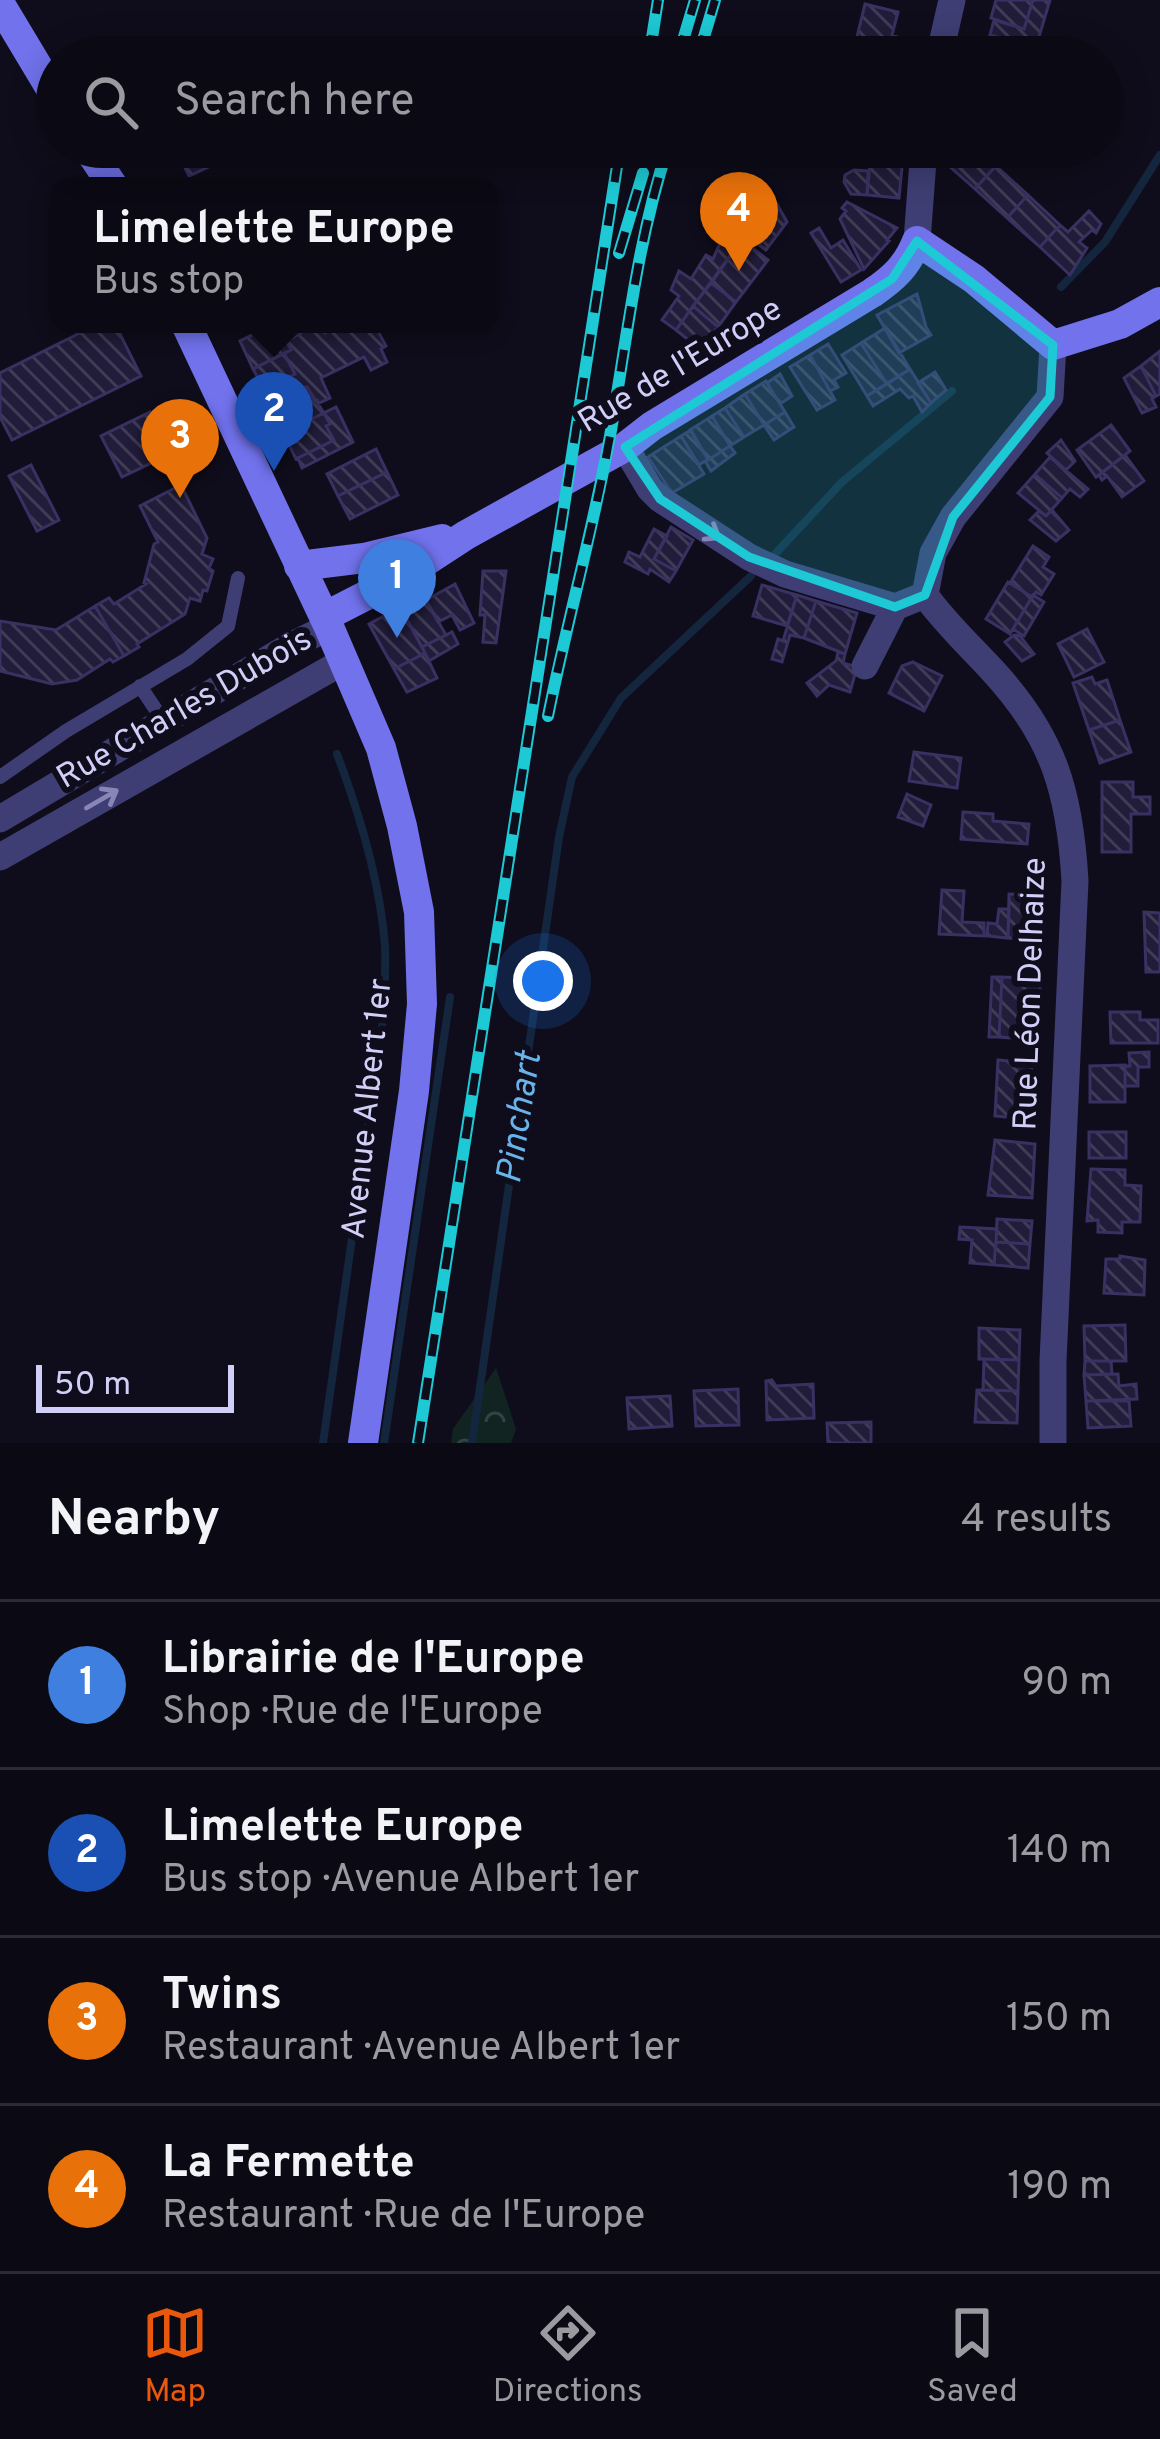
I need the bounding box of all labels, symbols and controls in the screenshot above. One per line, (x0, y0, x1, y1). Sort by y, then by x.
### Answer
search box (36, 36, 1124, 168)
icon: search (78, 69, 144, 135)
text: Search here (174, 74, 414, 131)
pin: 4 (700, 172, 778, 271)
popup (49, 177, 499, 333)
text: Limelette Europe (93, 202, 455, 259)
text: Bus stop (93, 259, 244, 308)
street label: Rue de l'Europe (571, 290, 791, 444)
pin: 2 (235, 372, 313, 471)
pin: 3 (141, 399, 219, 498)
one-way arrow (687, 517, 721, 541)
pin: 1 (358, 539, 436, 638)
street label: Rue Charles Dubois (50, 620, 320, 800)
one-way arrow (83, 786, 118, 810)
street label: Rue Léon Delhaize (1006, 857, 1058, 1131)
your location (513, 951, 573, 1011)
street label: Avenue Albert 1er (334, 976, 404, 1241)
water label: Pinchart (488, 1047, 554, 1187)
scale bar (36, 1359, 234, 1412)
text: 50 m (54, 1365, 131, 1407)
text: Nearby (48, 1489, 220, 1554)
text: 4 results (961, 1497, 1112, 1546)
text: Librairie de l'Europe (162, 1632, 585, 1689)
text: 1 (79, 1660, 95, 1709)
text: 90 m (1022, 1660, 1112, 1709)
text: Shop · Rue de l'Europe (162, 1689, 543, 1738)
text: Limelette Europe (162, 1800, 523, 1857)
text: 2 (75, 1828, 99, 1877)
text: 140 m (1007, 1828, 1112, 1877)
text: Bus stop · Avenue Albert 1er (162, 1857, 639, 1906)
text: Twins (162, 1968, 282, 2025)
text: 3 (75, 1996, 99, 2045)
text: 150 m (1006, 1996, 1112, 2045)
text: Restaurant · Avenue Albert 1er (162, 2025, 680, 2074)
text: La Fermette (162, 2136, 415, 2193)
text: 4 (74, 2164, 100, 2213)
text: 190 m (1007, 2164, 1112, 2213)
text: Restaurant · Rue de l'Europe (162, 2193, 645, 2242)
tab: Map (142, 2300, 208, 2414)
tab: Directions (493, 2300, 643, 2414)
tab: Saved (927, 2300, 1018, 2414)

